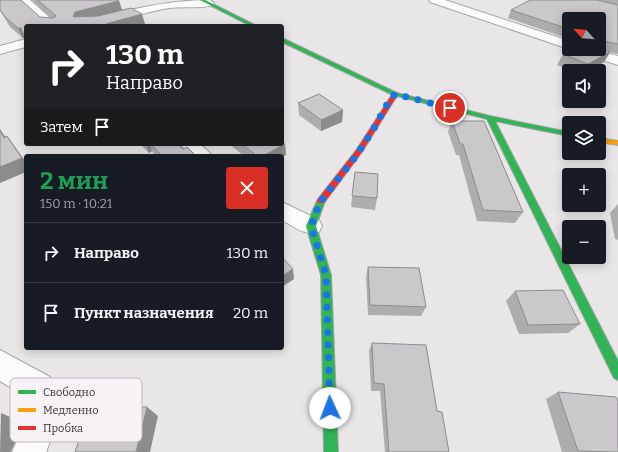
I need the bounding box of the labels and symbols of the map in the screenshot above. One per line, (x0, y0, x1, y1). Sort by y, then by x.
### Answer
north arrow (562, 12, 606, 56)
pin (433, 91, 467, 125)
legend (10, 378, 142, 442)
text: Свободно (43, 386, 95, 399)
position arrow (309, 387, 351, 429)
text: Медленно (43, 404, 99, 417)
text: Пробка (43, 422, 83, 435)

